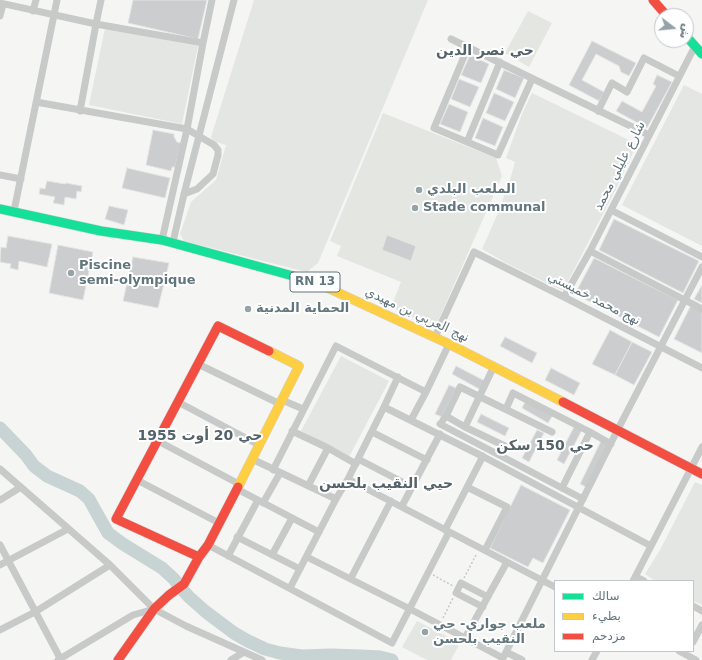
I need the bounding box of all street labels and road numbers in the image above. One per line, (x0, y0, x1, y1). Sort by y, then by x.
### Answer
street label: شارع عليلي محمد (591, 119, 649, 213)
street label: نهج محمد خميستي (545, 269, 643, 329)
road number: RN 13 (290, 272, 340, 292)
street label: نهج العربي بن مهيدي (362, 284, 472, 346)

